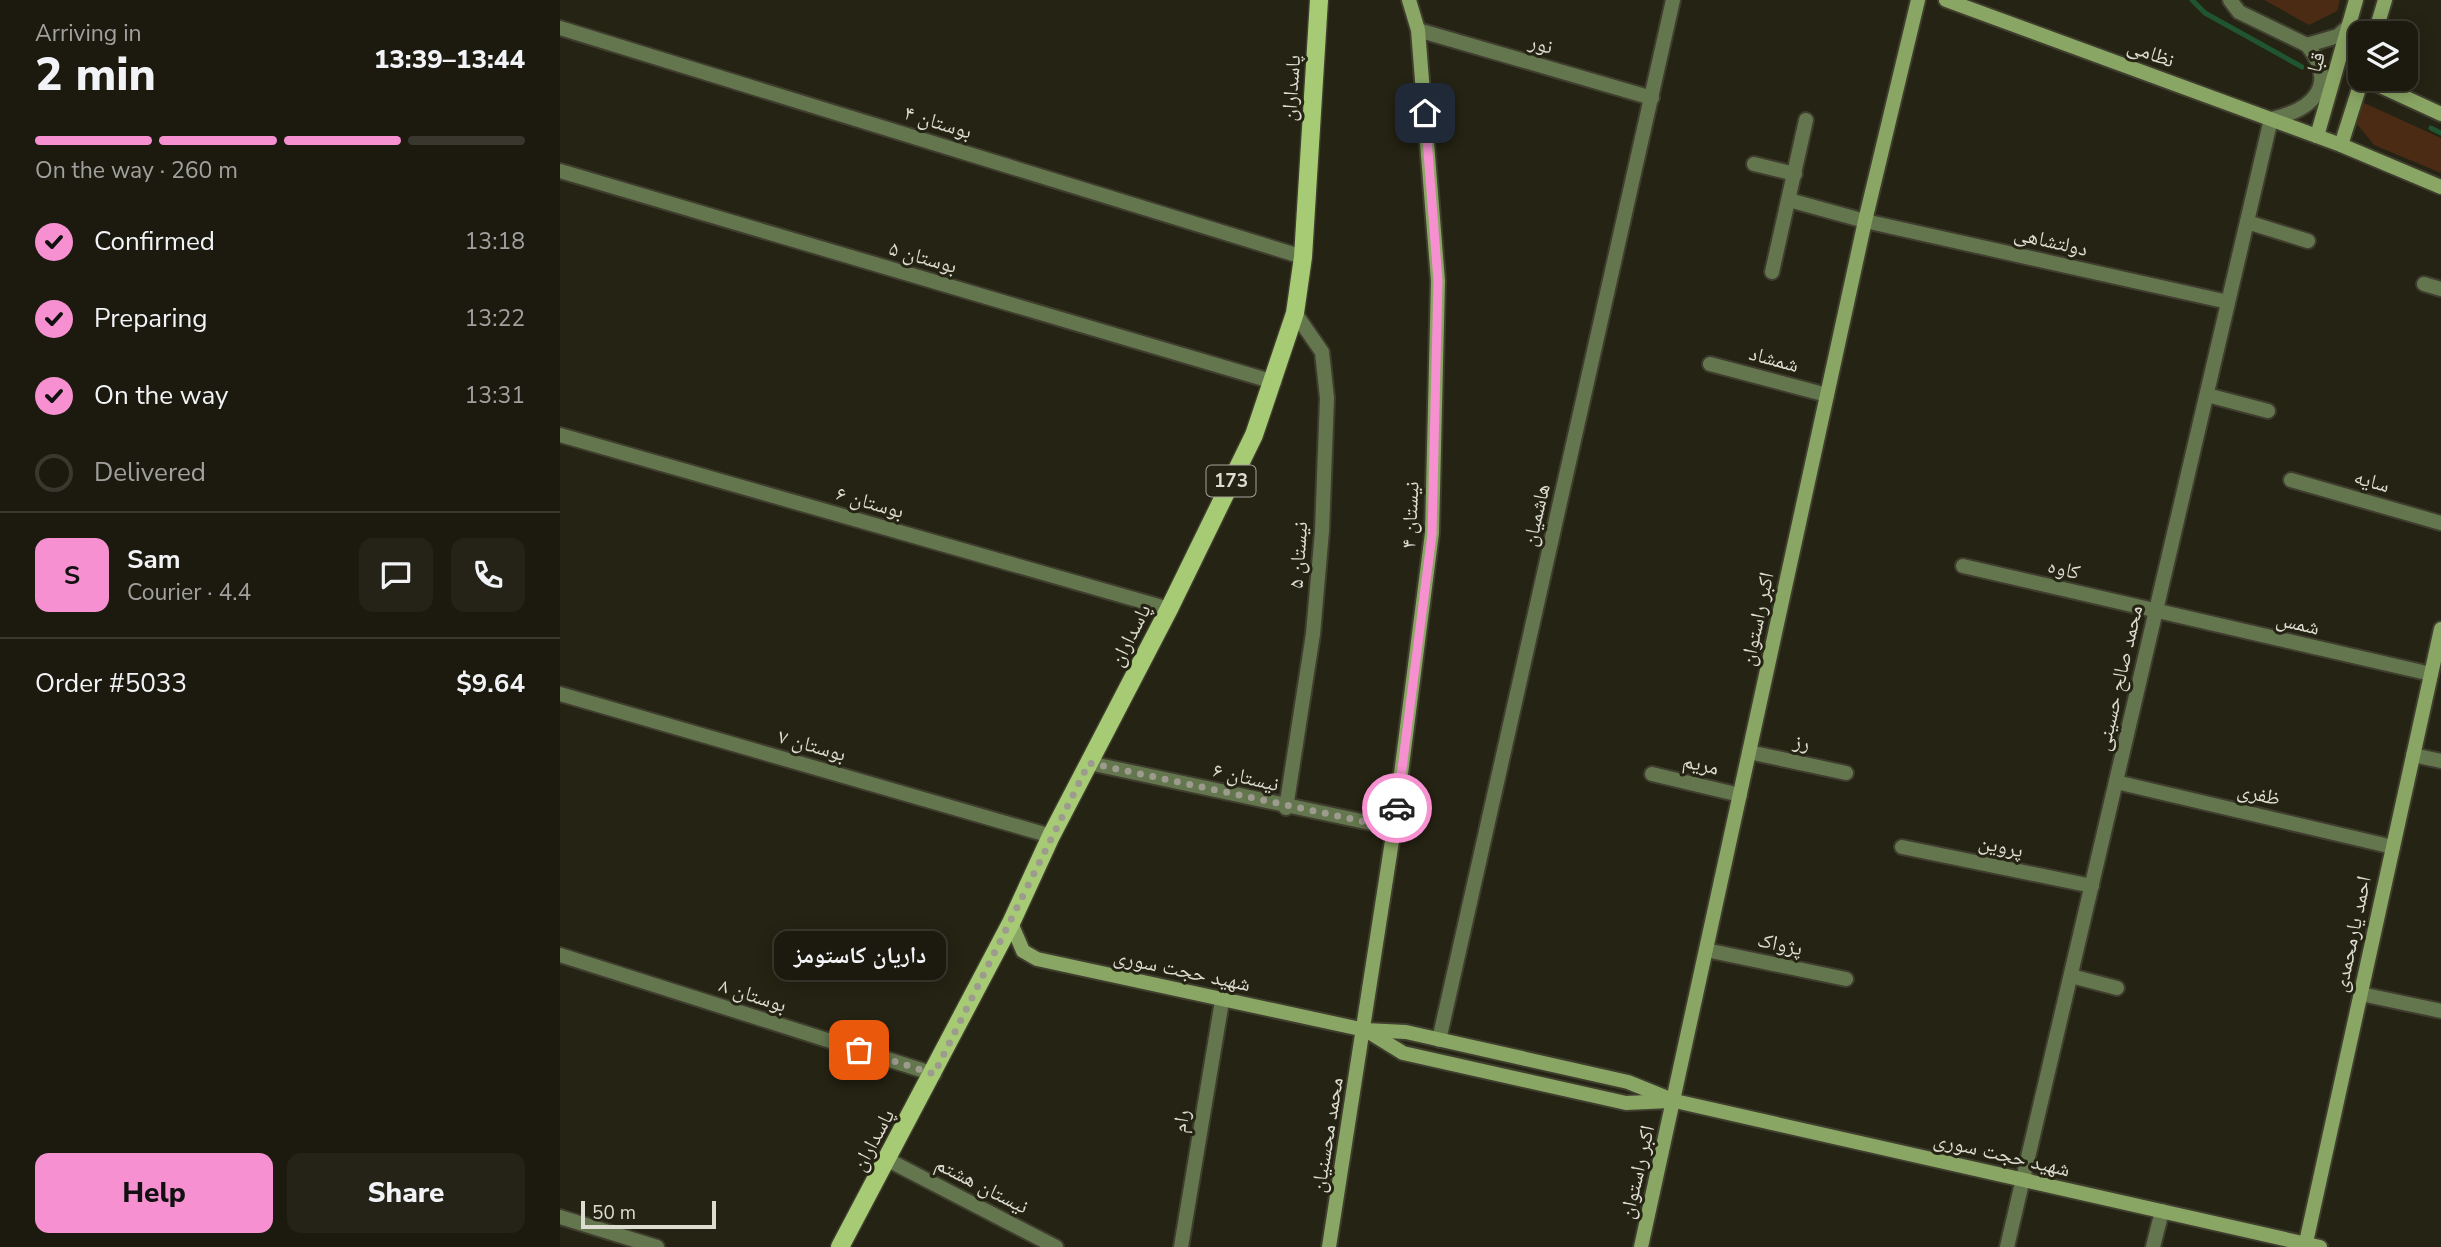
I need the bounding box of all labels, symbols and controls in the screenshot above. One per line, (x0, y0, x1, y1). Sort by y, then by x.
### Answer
text: Arriving in (35, 18, 142, 49)
map controls (2348, 21, 2418, 91)
button: layers (2348, 21, 2418, 91)
street label: نور (1525, 27, 1556, 61)
street label: نظامی (2124, 32, 2178, 74)
text: 13:39–13:44 (374, 42, 525, 77)
text: 2 min (35, 43, 156, 106)
street label: قبا (2300, 48, 2332, 76)
street label: پاسداران (1275, 54, 1307, 122)
pin (1395, 83, 1455, 143)
icon: home (1406, 94, 1444, 132)
street label: بوستان ۴ (901, 98, 975, 146)
text: On the way · 260 m (35, 155, 238, 186)
street label: دولتشاهی (2011, 219, 2091, 263)
icon: check (35, 223, 73, 261)
text: Confirmed (94, 224, 215, 259)
text: 13:18 (465, 226, 525, 257)
street label: بوستان ۵ (886, 234, 960, 280)
icon: check (35, 300, 73, 338)
text: Preparing (94, 301, 207, 336)
text: 13:22 (465, 303, 525, 334)
street label: شمشاد (1746, 339, 1802, 379)
icon: check (35, 377, 73, 415)
text: On the way (94, 378, 228, 413)
text: 13:31 (465, 380, 525, 411)
text: Delivered (94, 455, 206, 490)
street label: سایه (2351, 463, 2393, 499)
road number: 173 (1206, 466, 1256, 496)
street label: بوستان ۶ (833, 479, 907, 525)
street label: نیستان ۴ (1394, 481, 1426, 549)
street label: هاشمیان (1515, 481, 1557, 549)
street label: نیستان ۵ (1282, 520, 1314, 590)
button: chat (359, 538, 433, 612)
button: phone (451, 538, 525, 612)
text: Sam (127, 542, 180, 577)
street label: کاوه (2045, 551, 2083, 587)
text: S (64, 558, 80, 593)
street label: اکبر راستوان (1733, 569, 1781, 669)
text: Courier · 4.4 (127, 577, 251, 608)
street label: پاسداران (1102, 599, 1158, 671)
street label: محمد صالح حسینی (2089, 602, 2149, 754)
street label: شمس (2273, 604, 2323, 642)
text: Order #5033 (35, 666, 187, 701)
text: $9.64 (456, 666, 525, 701)
street label: بوستان ۷ (775, 722, 849, 768)
street label: رز (1790, 726, 1813, 757)
street label: مریم (1680, 746, 1722, 782)
street label: نیستان ۶ (1210, 756, 1282, 798)
courier (1362, 773, 1432, 843)
street label: ظفری (2235, 775, 2283, 813)
icon: car (1378, 789, 1416, 827)
street label: پروین (1976, 828, 2026, 864)
street label: احمد یارمحمدی (2326, 873, 2378, 995)
street label: پژواک (1755, 926, 1805, 962)
callout: داريان كاستومز (773, 931, 945, 980)
text: داريان كاستومز (794, 940, 926, 971)
street label: شهید حجت سوری (1111, 942, 1253, 998)
street label: بوستان ۸ (716, 971, 790, 1019)
pin (829, 1020, 889, 1080)
icon: bag (840, 1031, 878, 1069)
street label: محمد محسنیان (1304, 1075, 1350, 1195)
street label: پاسداران (845, 1104, 901, 1176)
street label: رام (1165, 1107, 1197, 1135)
street label: اکبر راستوان (1613, 1122, 1661, 1222)
street label: شهید حجت سوری (1931, 1125, 2073, 1183)
street label: نیستان هشتم (931, 1150, 1033, 1220)
button: Help (35, 1153, 273, 1233)
button: Share (287, 1153, 525, 1233)
scale bar (581, 1198, 716, 1230)
text: 50 m (592, 1200, 636, 1226)

